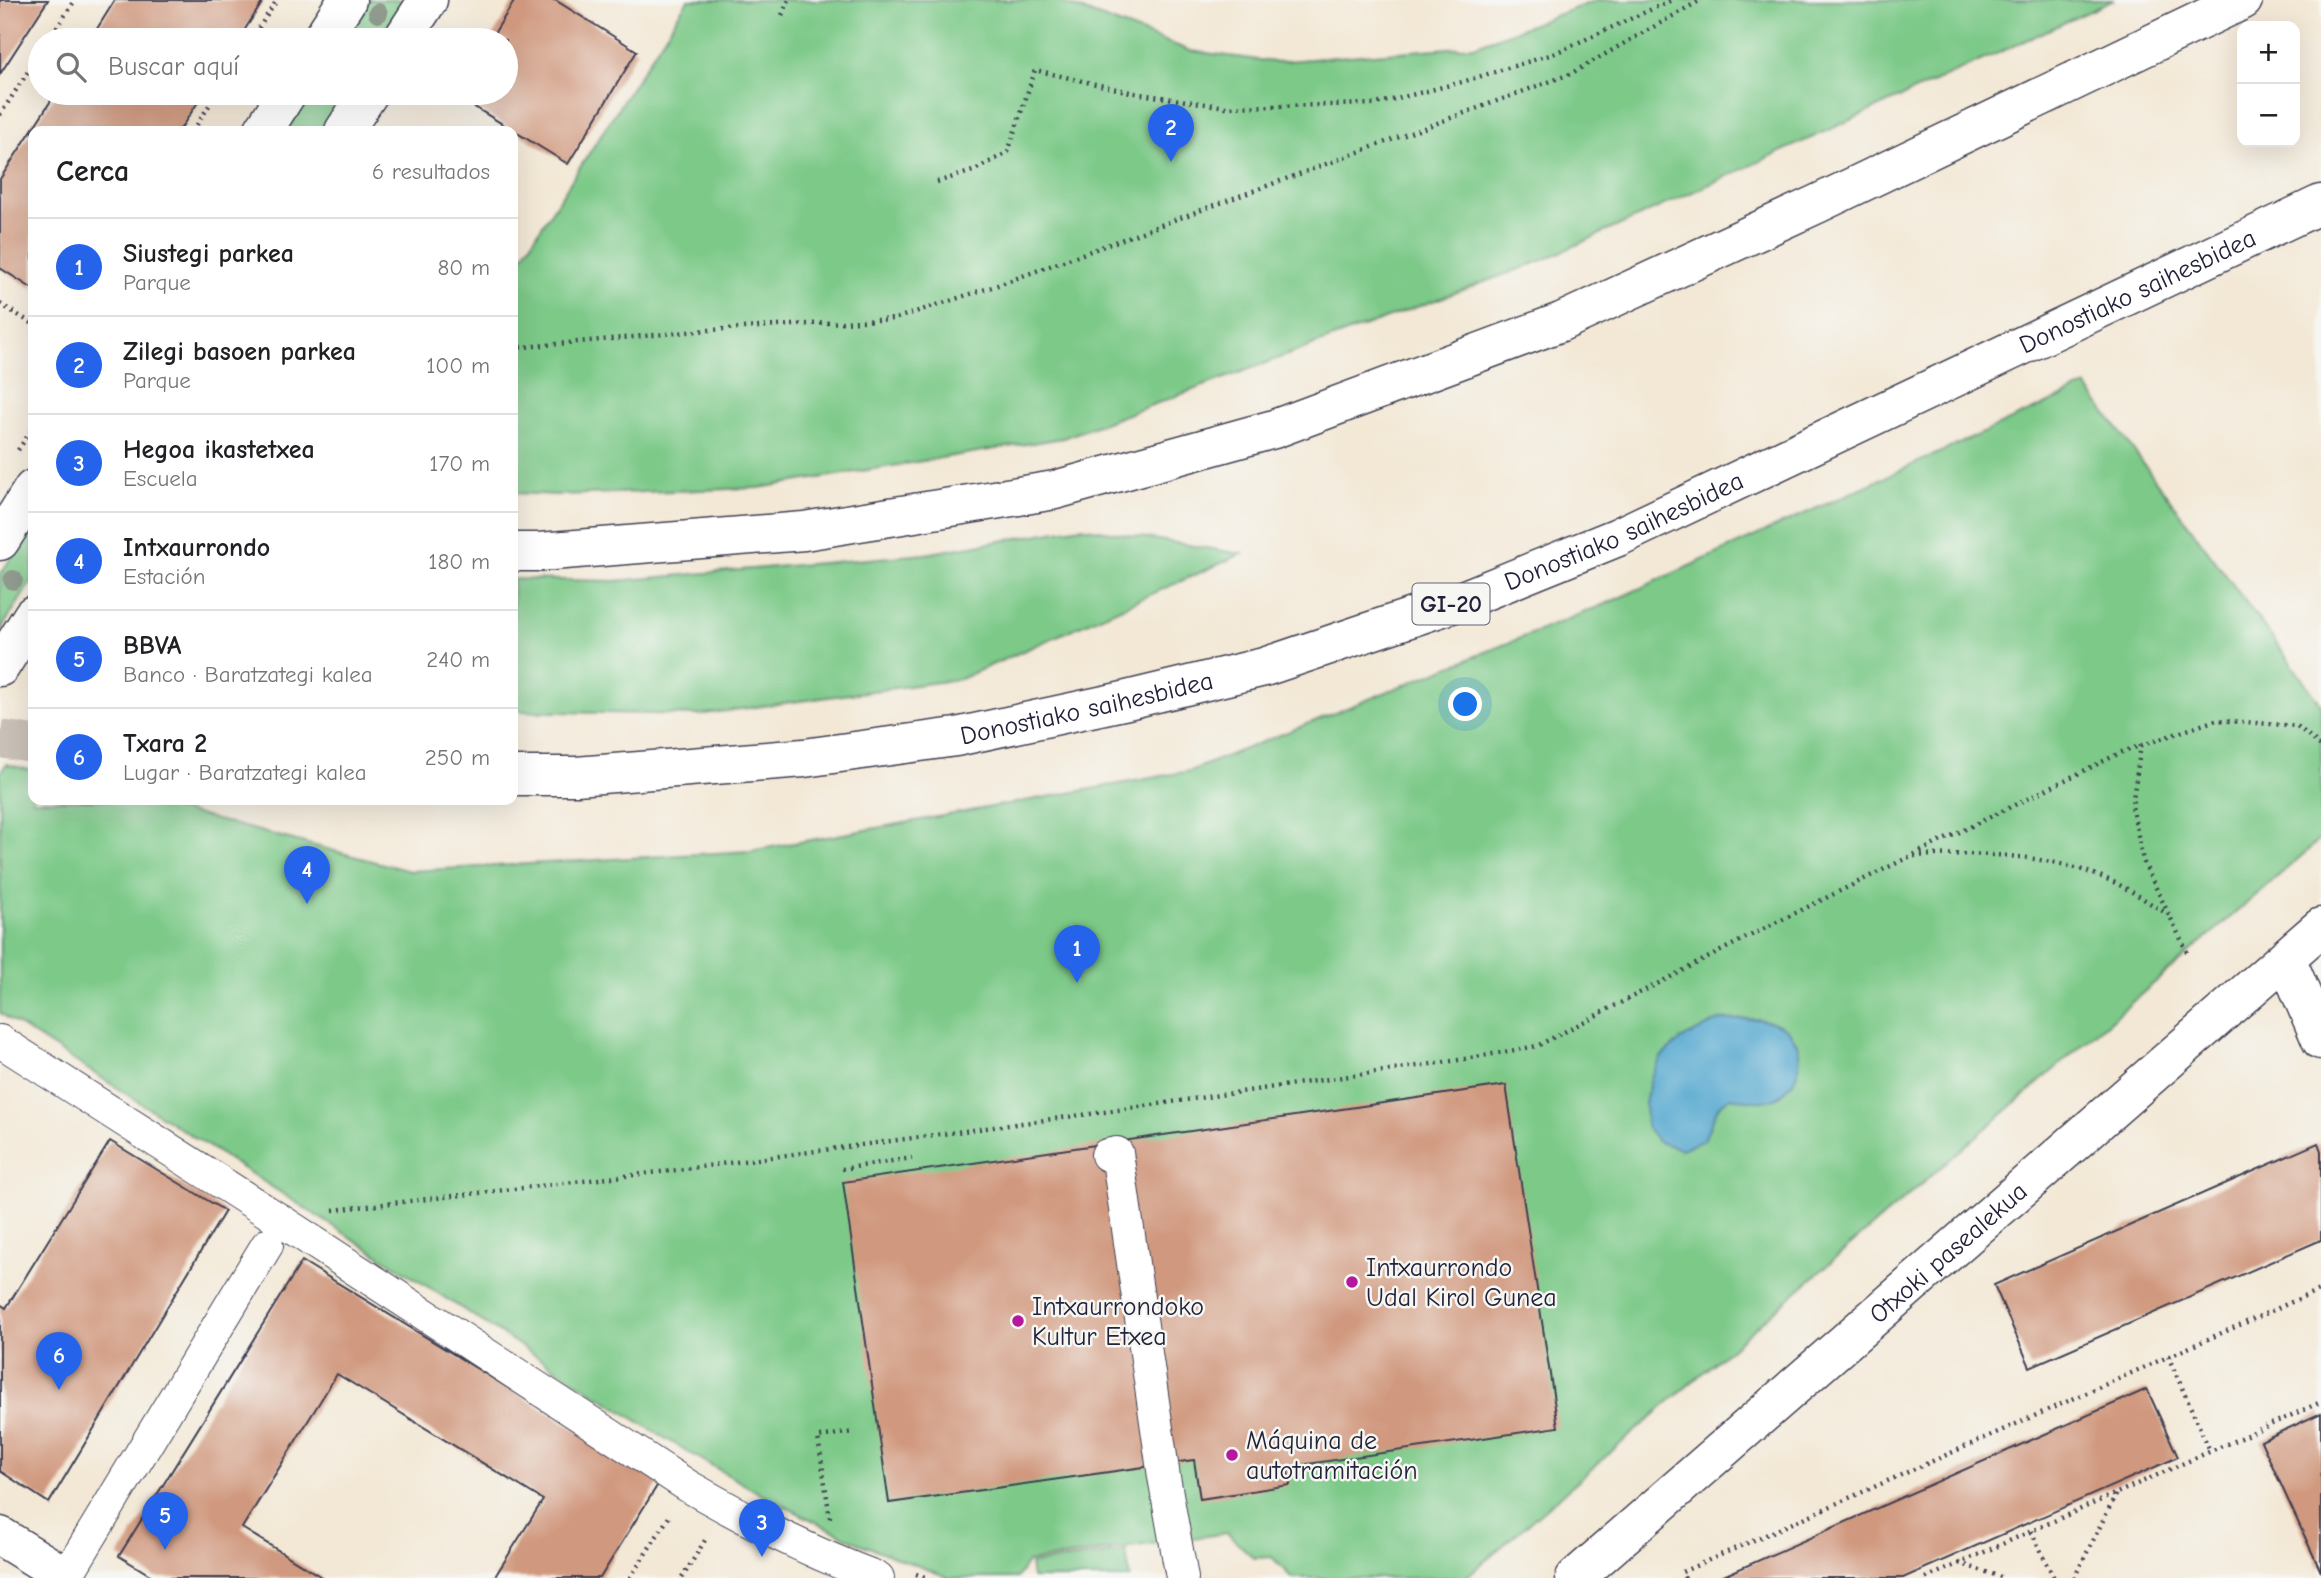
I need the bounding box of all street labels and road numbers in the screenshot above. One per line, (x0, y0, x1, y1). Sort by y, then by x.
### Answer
street label: Donostiako saihesbidea (2015, 223, 2261, 361)
street label: Donostiako saihesbidea (1500, 466, 1748, 597)
road number: GI-20 (1412, 584, 1490, 624)
street label: Donostiako saihesbidea (958, 666, 1216, 752)
street label: Otxoki pasealekua (1864, 1176, 2034, 1330)

